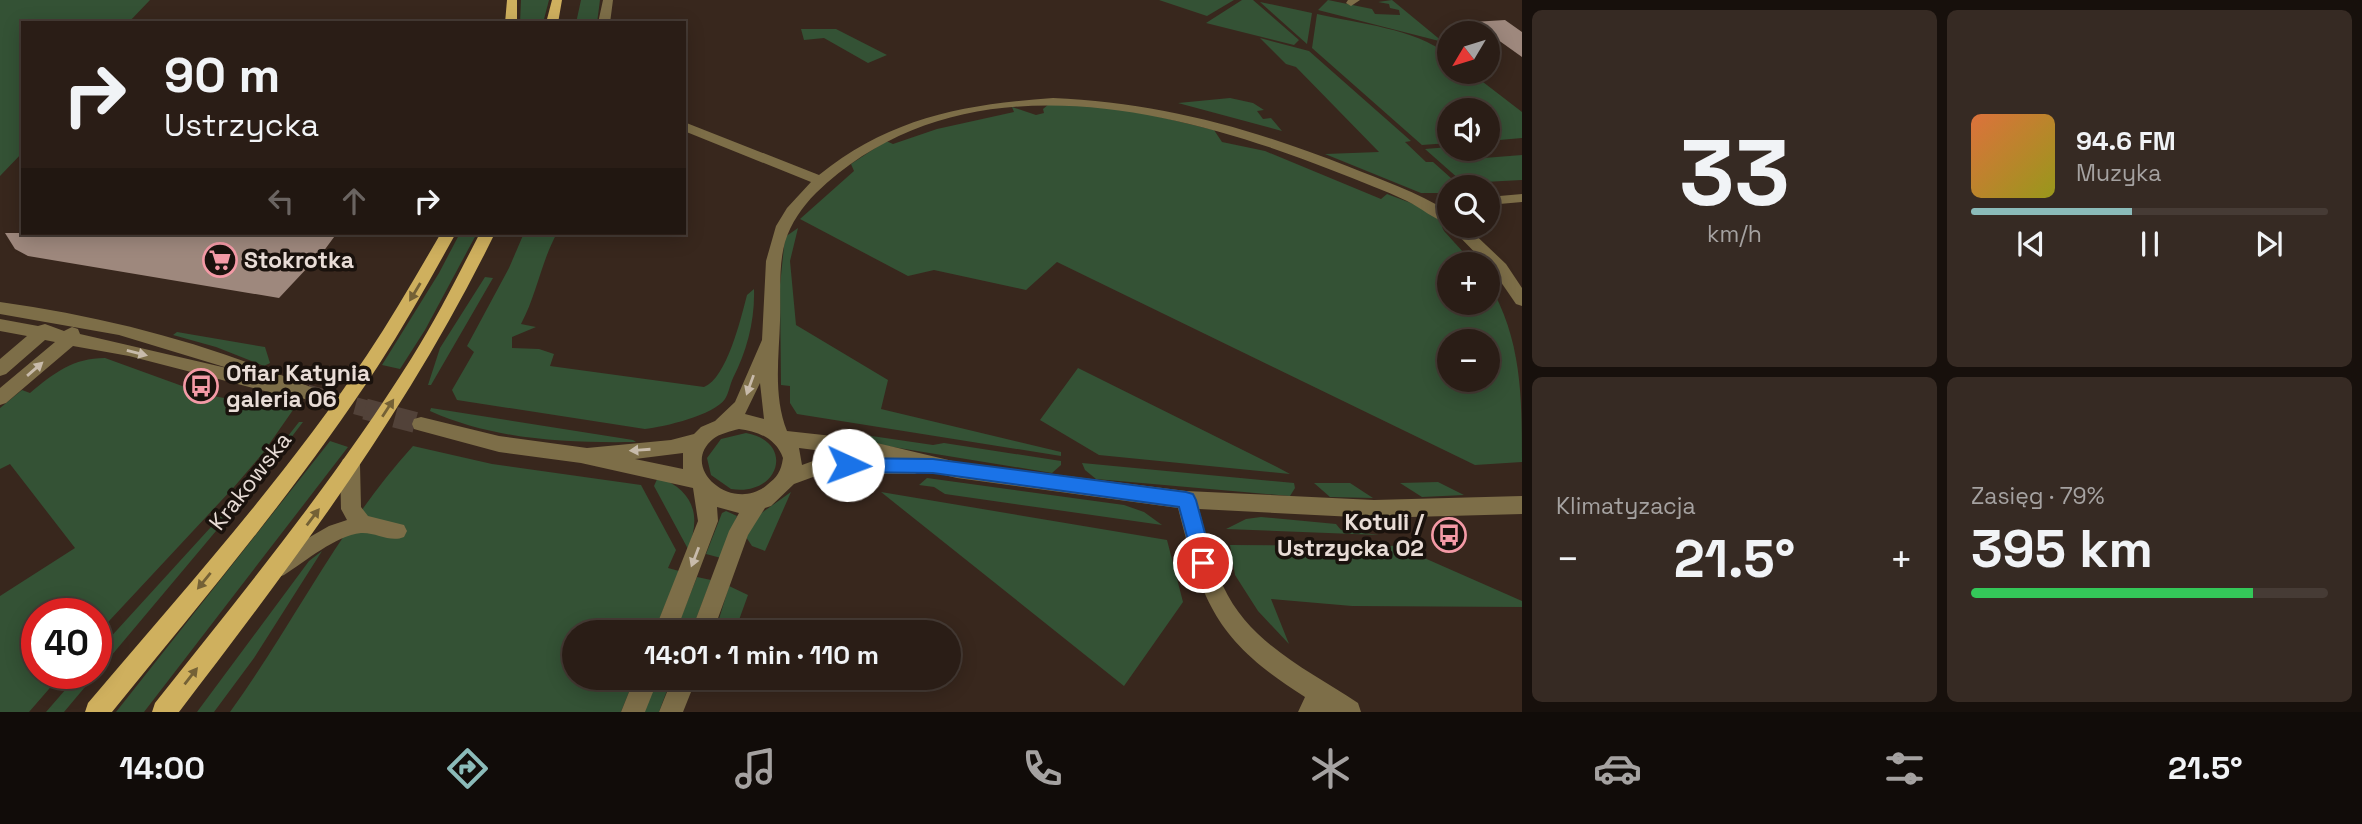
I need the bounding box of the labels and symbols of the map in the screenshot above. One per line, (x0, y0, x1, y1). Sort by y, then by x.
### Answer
north arrow (1437, 21, 1500, 84)
supermarket icon: Stokrotka (201, 241, 239, 279)
place label: Stokrotka (244, 245, 354, 275)
one-way arrow (409, 282, 422, 301)
one-way arrow (126, 348, 148, 359)
place label: Ofiar Katynia galeria 06 (226, 358, 370, 414)
one-way arrow (26, 361, 44, 376)
bus stop icon: Ofiar Katynia galeria 06 (182, 367, 220, 405)
one-way arrow (744, 375, 755, 396)
one-way arrow (382, 398, 395, 418)
street label: Krakowska (202, 426, 298, 536)
position arrow (811, 428, 885, 502)
one-way arrow (629, 444, 651, 455)
place label: Kotuli / Ustrzycka 02 (1277, 507, 1425, 563)
one-way arrow (306, 508, 320, 526)
bus stop icon: Kotuli / Ustrzycka 02 (1430, 516, 1468, 554)
pin (1173, 533, 1233, 593)
one-way arrow (689, 547, 700, 568)
one-way arrow (197, 572, 212, 590)
speed limit sign: 40 (21, 598, 112, 689)
one-way arrow (184, 668, 199, 686)

